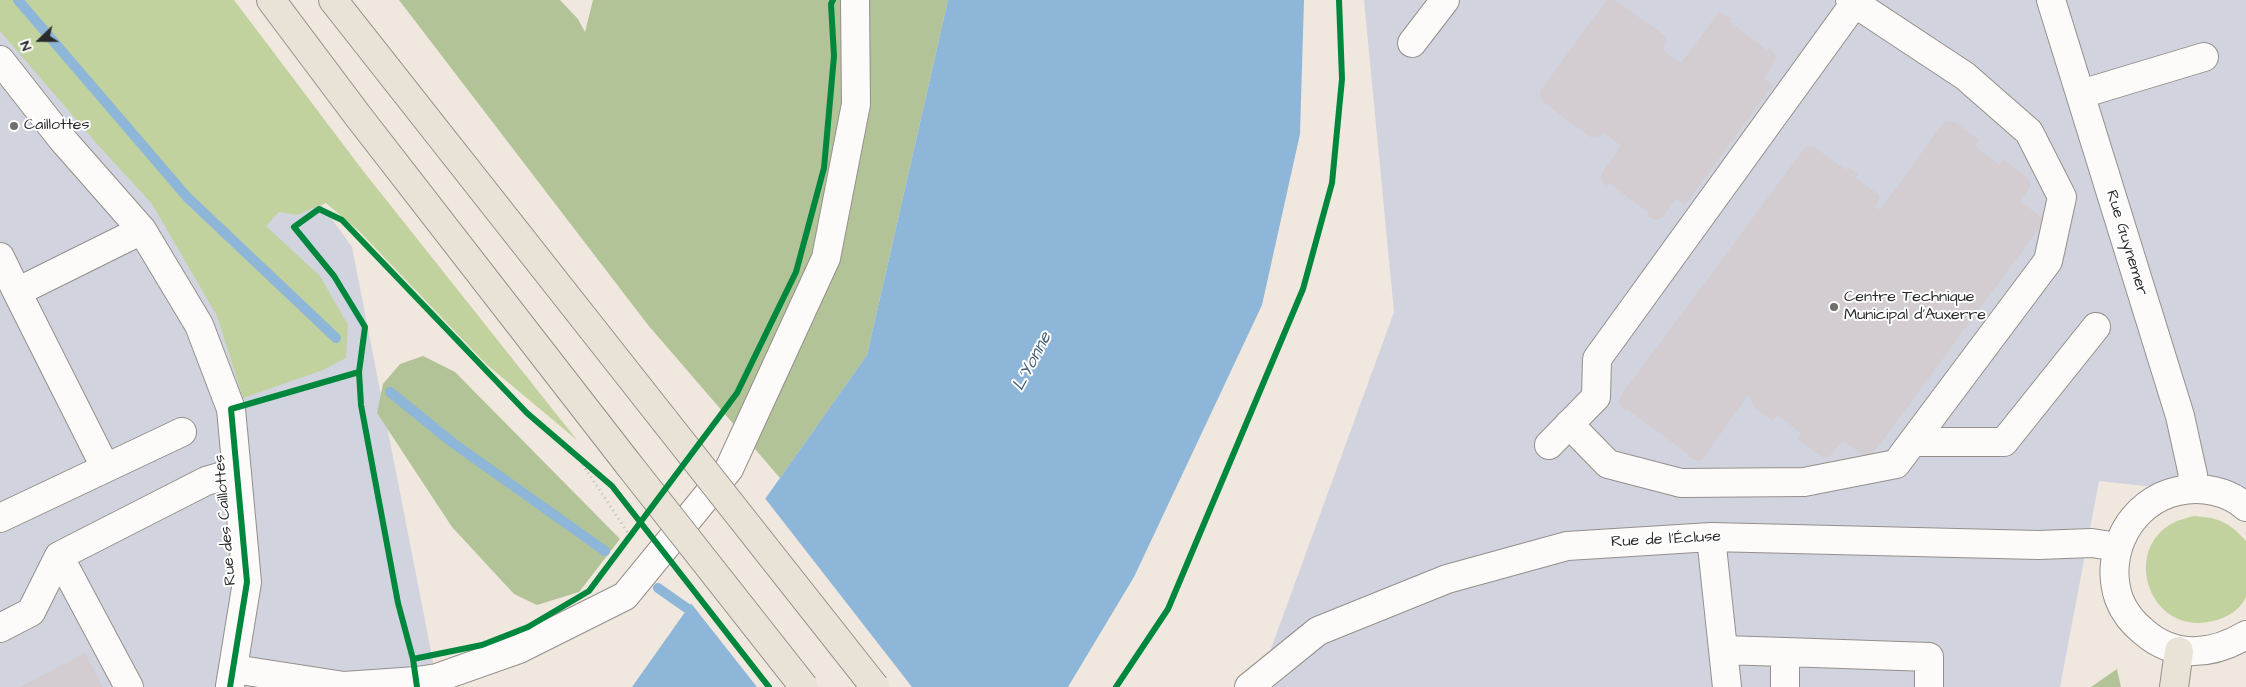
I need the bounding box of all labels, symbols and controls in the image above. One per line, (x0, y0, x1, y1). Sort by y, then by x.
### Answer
north arrow (15, 15, 65, 65)
text: N (15, 38, 37, 53)
place label: Caillottes (24, 116, 90, 136)
marker: Caillottes (8, 120, 20, 132)
street label: Rue Guynemer (2101, 188, 2151, 298)
place label: Centre Technique Municipal d’Auxerre (1844, 288, 1986, 326)
marker: Centre Technique Municipal d’Auxerre (1828, 301, 1840, 313)
water label: L'Yonne (1009, 329, 1057, 395)
street label: Rue des Caillottes (211, 454, 241, 586)
street label: Rue de l'Écluse (1611, 528, 1721, 552)

